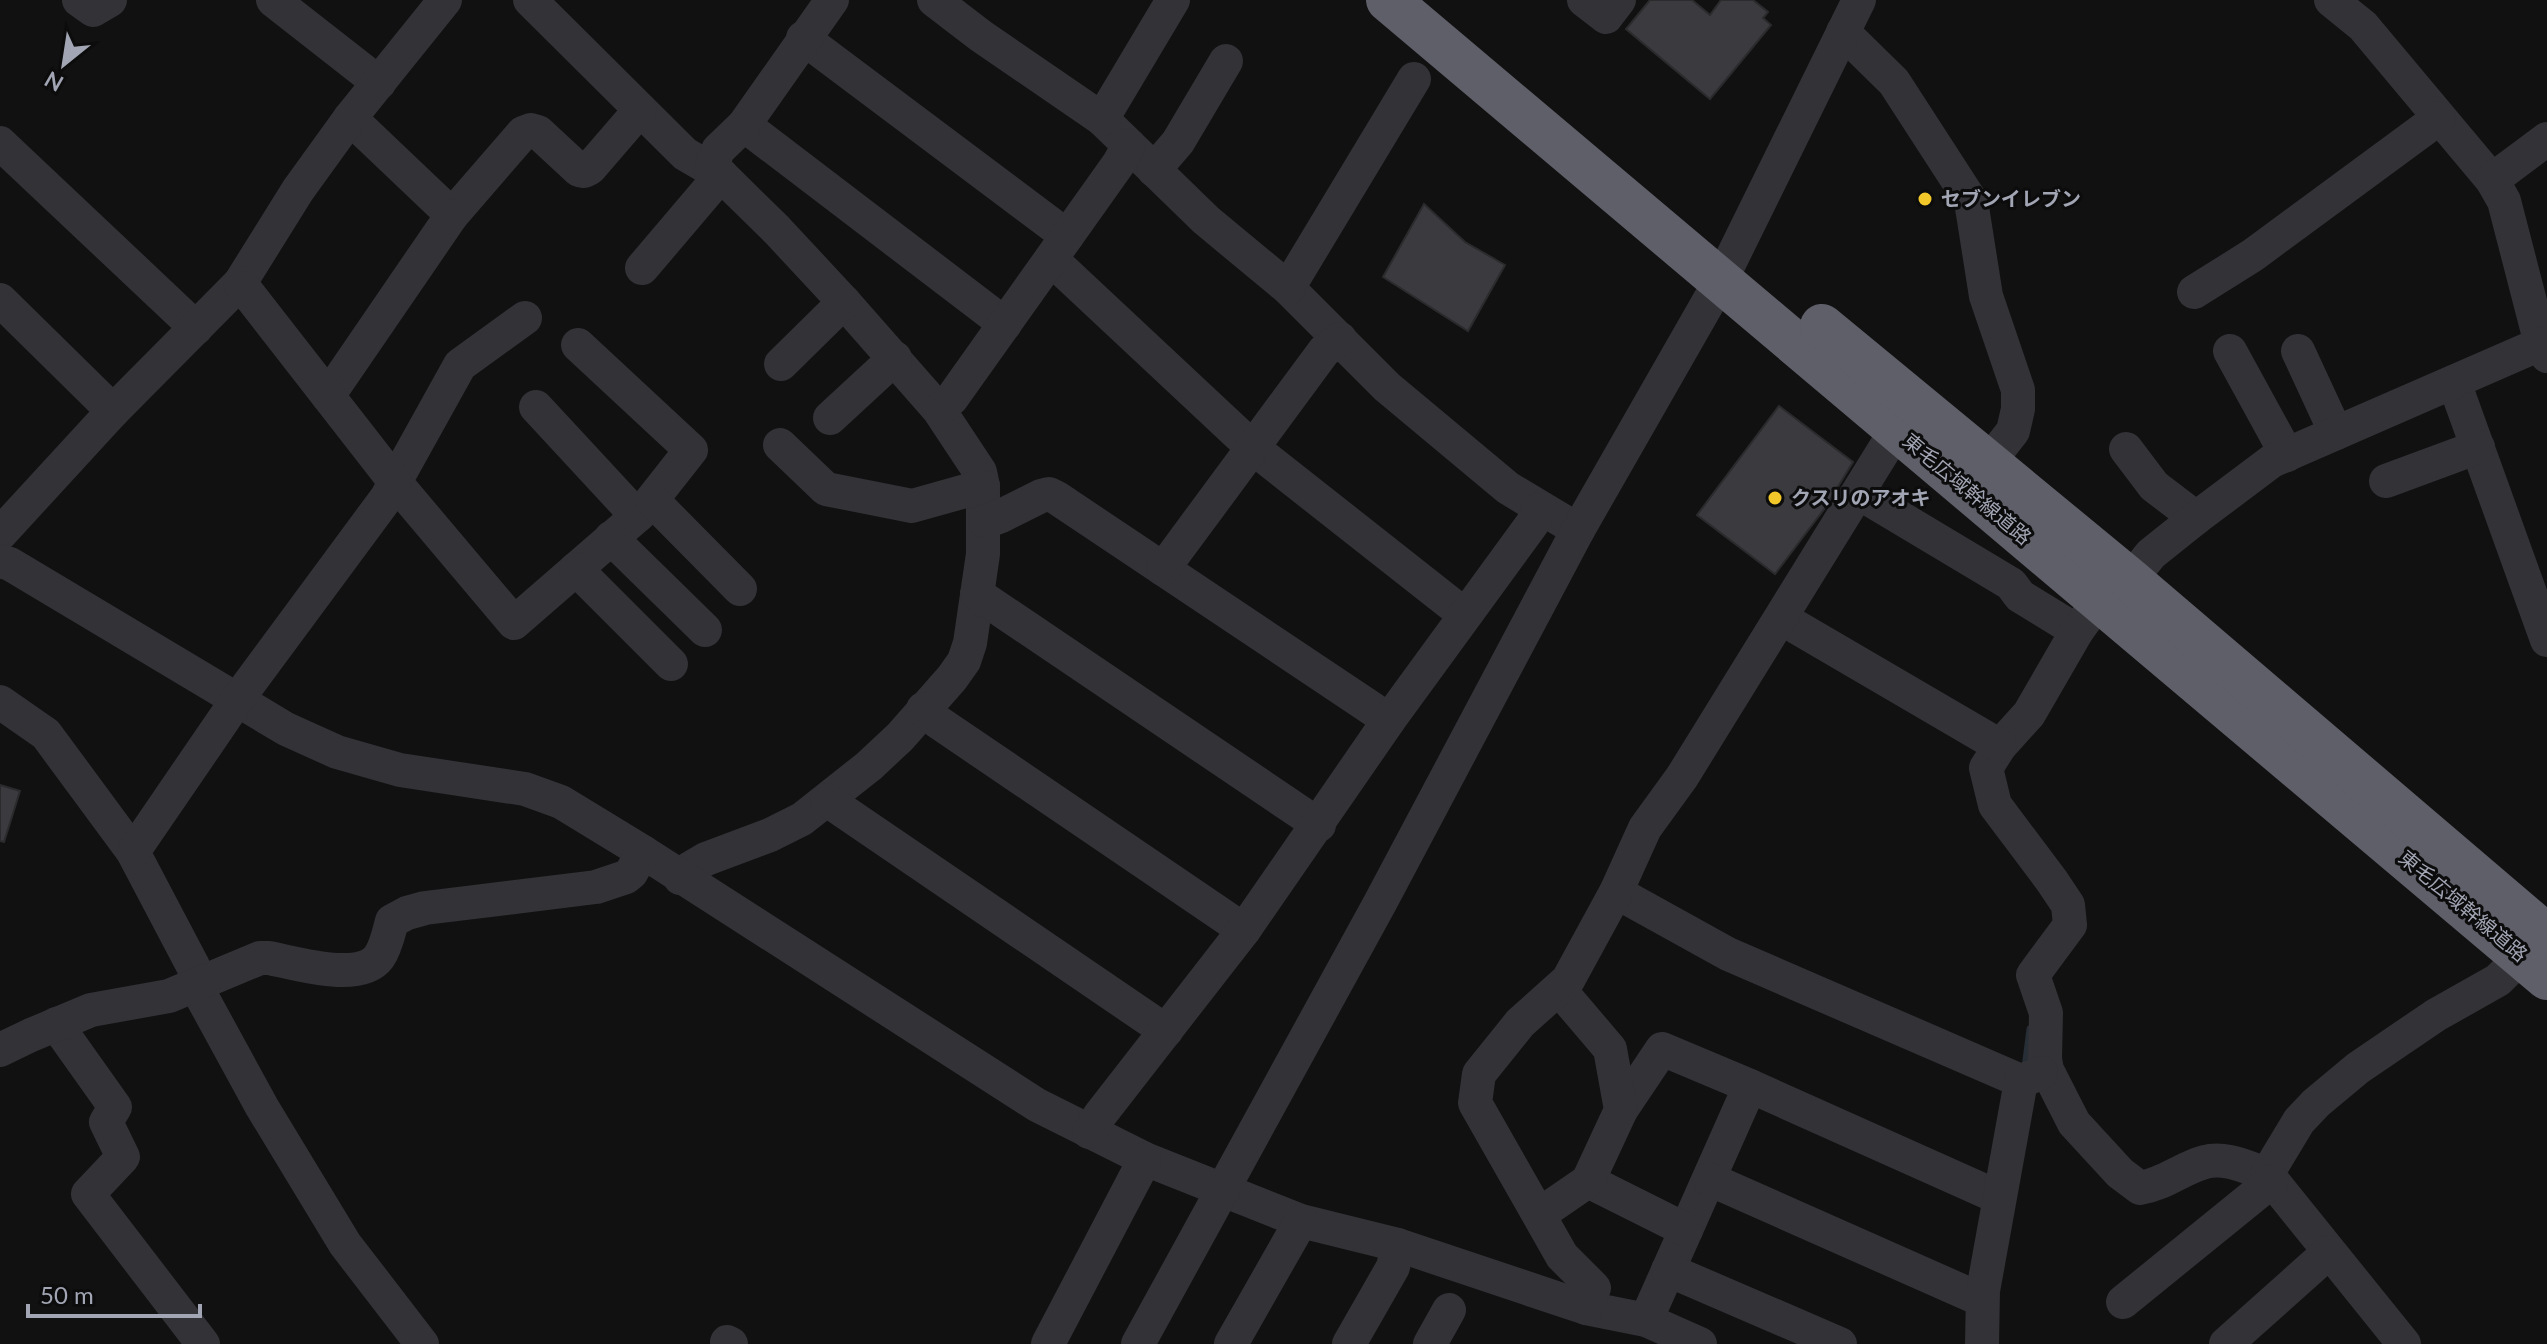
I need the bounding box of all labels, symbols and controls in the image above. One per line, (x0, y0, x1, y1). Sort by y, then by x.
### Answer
north arrow (24, 24, 104, 104)
text: N (40, 66, 68, 98)
place label: セブンイレブン (1941, 186, 2081, 210)
marker: セブンイレブン (1916, 190, 1934, 208)
street label: 東毛広域幹線道路 (1899, 428, 2037, 549)
place label: クスリのアオキ (1791, 485, 1930, 509)
marker: クスリのアオキ (1766, 489, 1784, 507)
street label: 東毛広域幹線道路 (2395, 845, 2533, 966)
scale bar (28, 1268, 200, 1318)
text: 50 m (40, 1280, 94, 1309)

